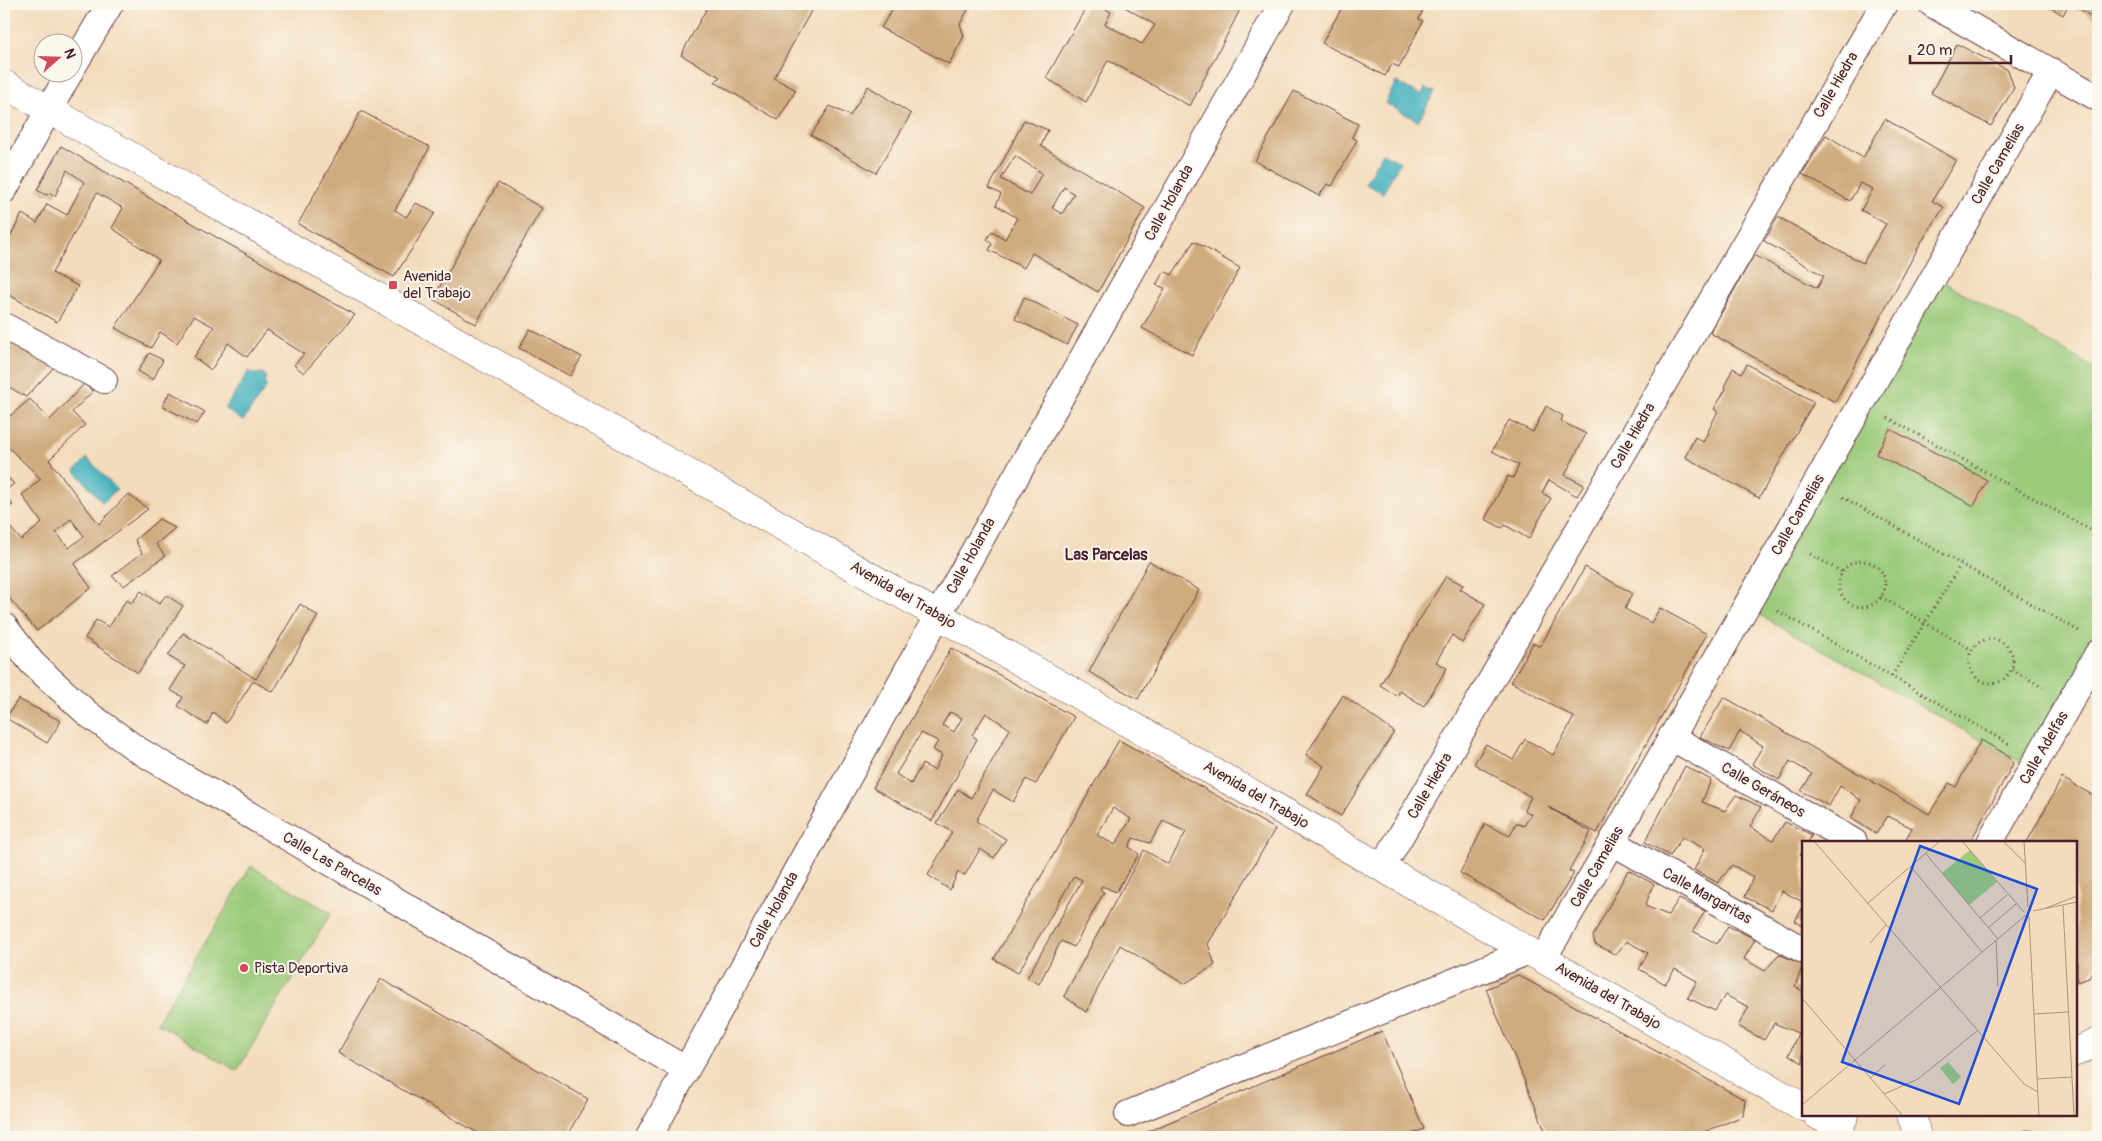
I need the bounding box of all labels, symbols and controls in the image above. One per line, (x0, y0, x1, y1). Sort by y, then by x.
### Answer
north arrow (32, 32, 82, 82)
scale bar (1910, 32, 2011, 64)
text: 20 m (1917, 41, 1952, 60)
text: N (60, 46, 79, 61)
street label: Calle Hiedra (1809, 49, 1863, 121)
street label: Calle Camelias (1967, 120, 2029, 208)
street label: Calle Holanda (1140, 161, 1198, 245)
place label: Avenida del Trabajo (403, 267, 471, 303)
marker: Avenida del Trabajo (387, 279, 399, 291)
street label: Calle Hiedra (1606, 400, 1660, 472)
street label: Calle Camelias (1767, 471, 1829, 559)
street label: Calle Holanda (942, 514, 1000, 598)
district label: Las Parcelas (1065, 545, 1148, 565)
street label: Avenida del Trabajo (847, 557, 959, 633)
street label: Calle Adelfas (2015, 708, 2073, 788)
street label: Calle Hiedra (1403, 750, 1457, 822)
street label: Avenida del Trabajo (1200, 757, 1312, 833)
street label: Calle Geráneos (1717, 758, 1809, 822)
street label: Calle Camelias (1566, 823, 1628, 911)
street label: Calle Las Parcelas (279, 828, 385, 900)
inset map (1802, 841, 2077, 1116)
street label: Calle Margaritas (1659, 864, 1755, 929)
street label: Calle Holanda (745, 868, 803, 952)
street label: Avenida del Trabajo (1552, 958, 1664, 1034)
place label: Pista Deportiva (254, 959, 348, 978)
marker: Pista Deportiva (238, 962, 250, 974)

